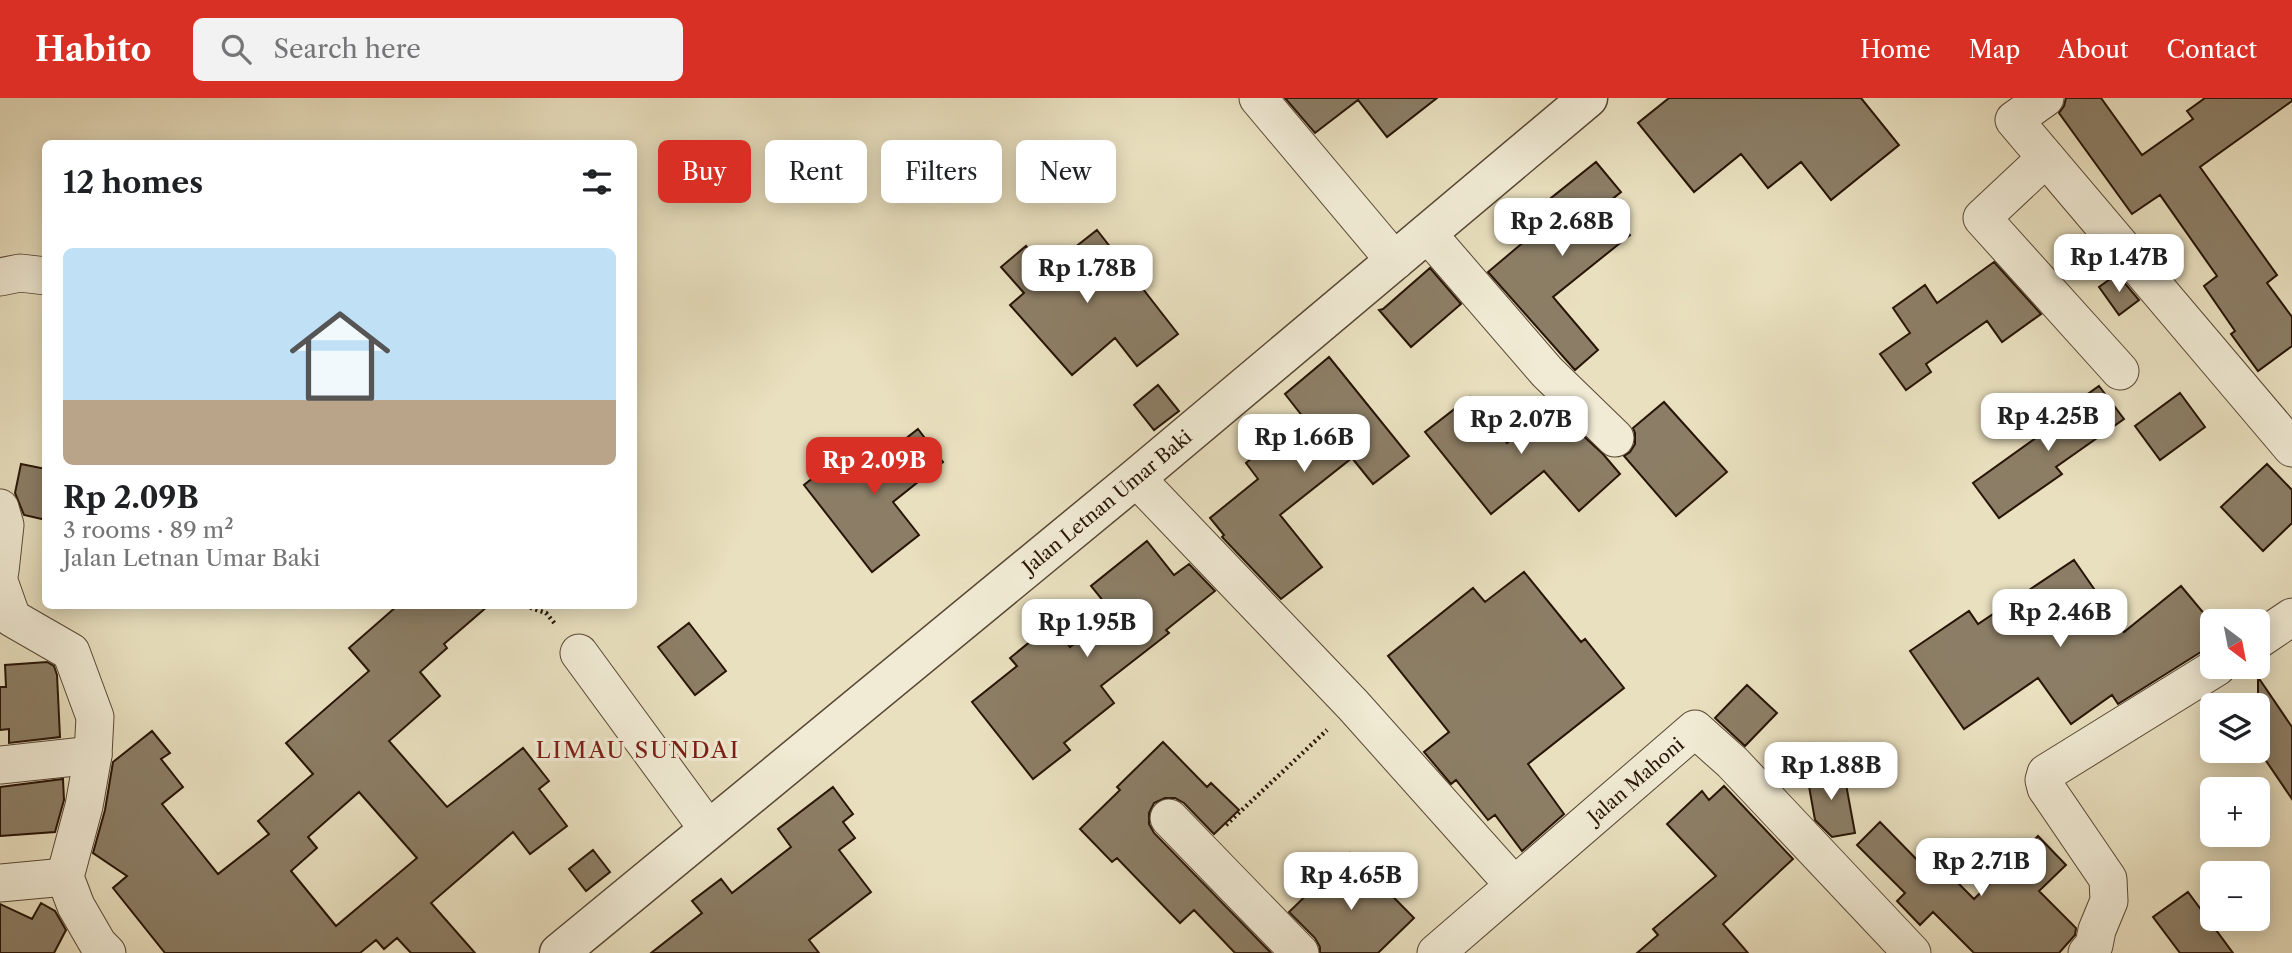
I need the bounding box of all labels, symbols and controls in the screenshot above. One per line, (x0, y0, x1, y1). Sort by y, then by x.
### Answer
search box (193, 18, 683, 81)
text: Habito (35, 29, 151, 70)
icon: search (217, 30, 255, 68)
text: Search here (273, 33, 421, 65)
text: Home (1860, 35, 1931, 64)
text: Map (1969, 35, 2020, 64)
text: About (2058, 35, 2129, 64)
text: Contact (2167, 35, 2257, 64)
chip: Buy (658, 140, 751, 203)
chip: Rent (765, 140, 867, 203)
chip: Filters (881, 140, 1002, 203)
chip: New (1016, 140, 1116, 203)
icon: filters (578, 163, 616, 201)
text: 12 homes (63, 164, 203, 201)
pin: Rp 2.68B (1490, 198, 1634, 258)
text: Rp 2.68B (1510, 207, 1614, 235)
pin: Rp 1.47B (2047, 234, 2191, 294)
text: Rp 1.47B (2070, 243, 2168, 271)
pin: Rp 1.78B (1015, 246, 1159, 305)
text: Rp 1.78B (1038, 254, 1136, 282)
icon: home (277, 293, 403, 419)
pin: Rp 4.25B (1976, 394, 2120, 453)
pin: Rp 2.07B (1449, 396, 1593, 456)
text: Rp 4.25B (1997, 402, 2099, 430)
text: Rp 2.07B (1470, 405, 1572, 433)
pin: Rp 1.66B (1232, 414, 1376, 474)
text: Rp 1.66B (1254, 423, 1354, 451)
street label: Jalan Letnan Umar Baki (1015, 425, 1196, 580)
pin: Rp 2.09B (802, 438, 946, 497)
text: Rp 2.09B (822, 446, 926, 474)
text: Rp 2.09B (63, 479, 199, 516)
text: 3 rooms · 89 m² (63, 516, 234, 544)
text: Jalan Letnan Umar Baki (63, 544, 320, 572)
pin: Rp 2.46B (1988, 589, 2132, 649)
text: Rp 2.46B (2008, 598, 2112, 626)
pin: Rp 1.95B (1015, 600, 1159, 659)
text: Rp 1.95B (1038, 608, 1136, 636)
north arrow (2200, 609, 2270, 679)
map controls (2200, 609, 2270, 931)
button: layers (2200, 693, 2270, 763)
street label: Jalan Mahoni (1581, 732, 1689, 830)
district label: LIMAU SUNDAI (535, 736, 741, 764)
pin: Rp 1.88B (1759, 742, 1903, 802)
text: Rp 1.88B (1780, 751, 1882, 779)
button: + (2200, 777, 2270, 847)
pin: Rp 2.71B (1909, 838, 2053, 898)
text: Rp 2.71B (1932, 847, 2030, 875)
pin: Rp 4.65B (1279, 852, 1423, 912)
text: Rp 4.65B (1300, 861, 1402, 889)
button: − (2200, 861, 2270, 931)

